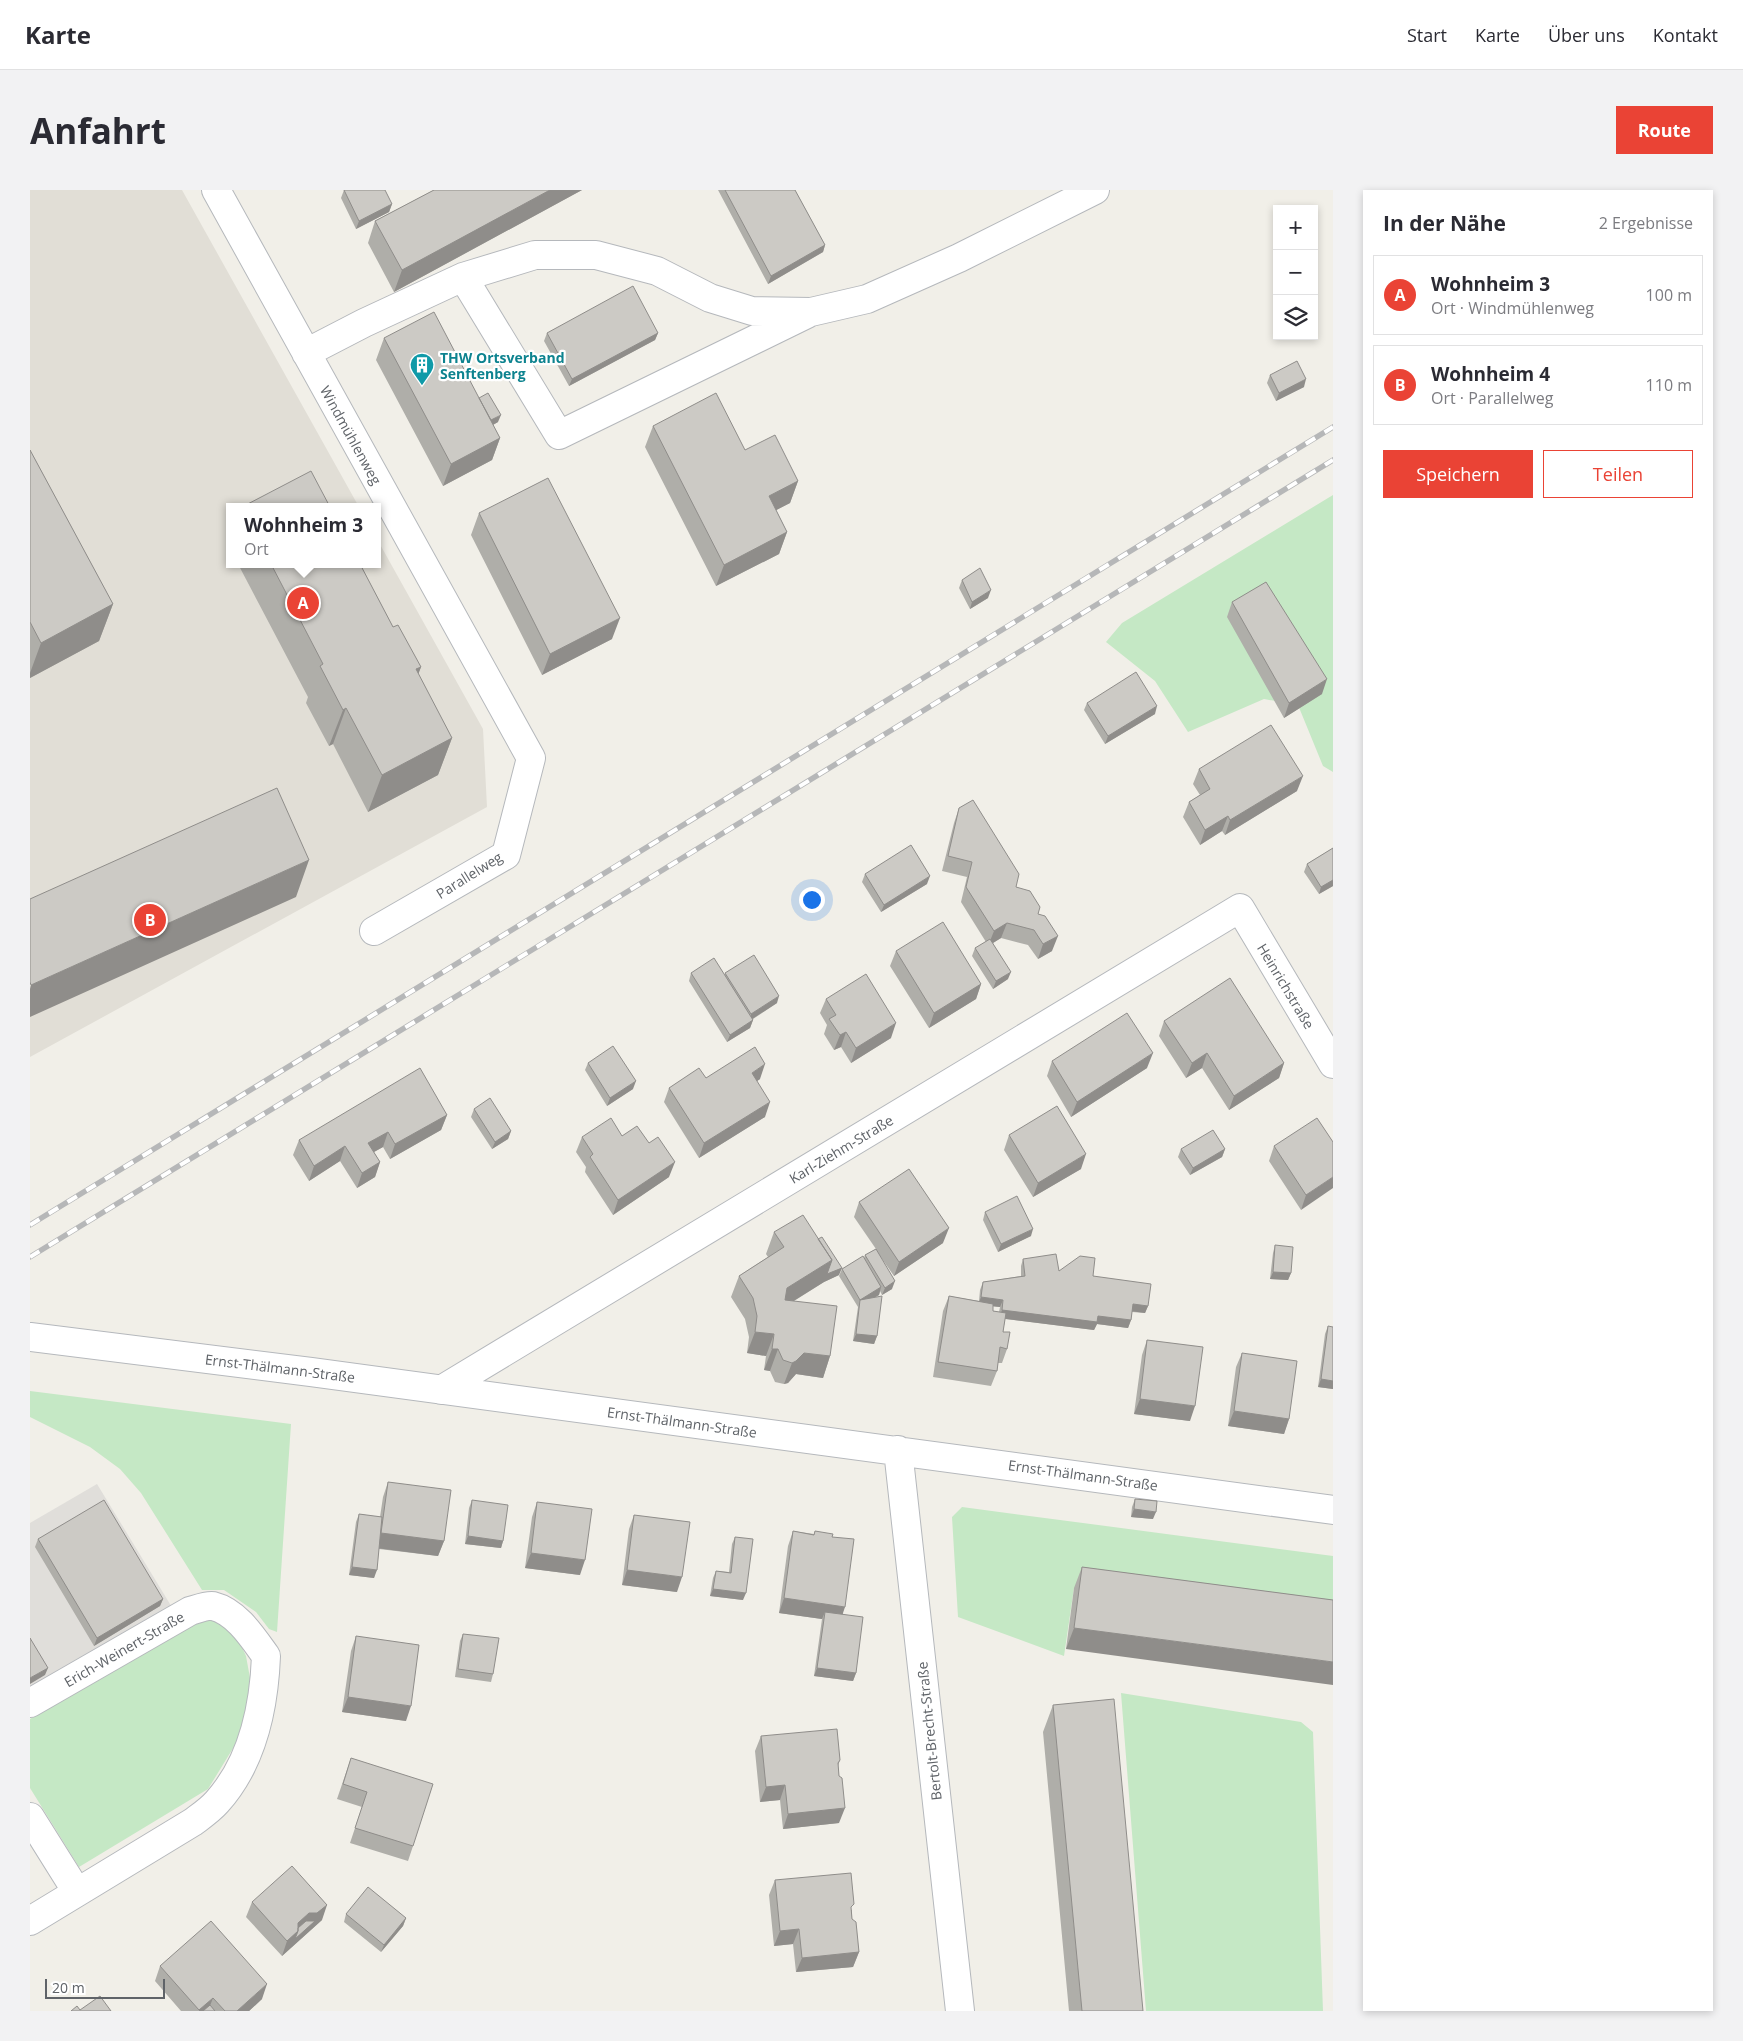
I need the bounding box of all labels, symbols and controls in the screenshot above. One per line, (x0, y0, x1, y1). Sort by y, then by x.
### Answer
text: Karte (25, 18, 91, 51)
text: Start (1407, 23, 1447, 47)
text: Karte (1475, 23, 1520, 47)
text: Über uns (1548, 23, 1625, 47)
text: Kontakt (1653, 23, 1718, 47)
button: Route (1616, 106, 1713, 154)
text: Anfahrt (30, 107, 166, 154)
map controls (1273, 205, 1318, 340)
button: + (1273, 205, 1318, 250)
text: In der Nähe (1383, 209, 1506, 237)
text: 2 Ergebnisse (1599, 212, 1693, 234)
button: − (1273, 250, 1318, 295)
text: Wohnheim 3 (1431, 271, 1550, 297)
text: A (1394, 284, 1406, 306)
text: 100 m (1646, 284, 1692, 306)
button: layers (1273, 295, 1318, 340)
text: Ort · Windmühlenweg (1431, 297, 1594, 319)
place label: THW Ortsverband Senftenberg (440, 348, 565, 383)
building icon: THW Ortsverband Senftenberg (409, 352, 435, 386)
text: Wohnheim 4 (1431, 361, 1550, 387)
text: B (1395, 374, 1405, 396)
text: 110 m (1646, 374, 1692, 396)
street label: Windmühlenweg (316, 382, 386, 488)
text: Ort · Parallelweg (1431, 387, 1553, 409)
button: Speichern (1383, 450, 1533, 498)
button: Teilen (1543, 450, 1693, 498)
popup (226, 503, 381, 568)
text: Wohnheim 3 (244, 512, 363, 538)
text: Ort (244, 538, 269, 560)
pin: A (287, 584, 319, 622)
street label: Parallelweg (432, 847, 506, 903)
your location (799, 887, 825, 913)
pin: B (134, 901, 166, 939)
street label: Heinrichstraße (1253, 940, 1319, 1032)
street label: Karl-Ziehm-Straße (785, 1110, 897, 1188)
street label: Ernst-Thälmann-Straße (204, 1349, 356, 1387)
street label: Ernst-Thälmann-Straße (606, 1402, 758, 1442)
street label: Ernst-Thälmann-Straße (1007, 1455, 1159, 1495)
street label: Erich-Weinert-Straße (61, 1607, 188, 1691)
street label: Bertolt-Brecht-Straße (912, 1661, 946, 1801)
scale bar (45, 1976, 165, 1999)
text: 20 m (52, 1978, 85, 1997)

